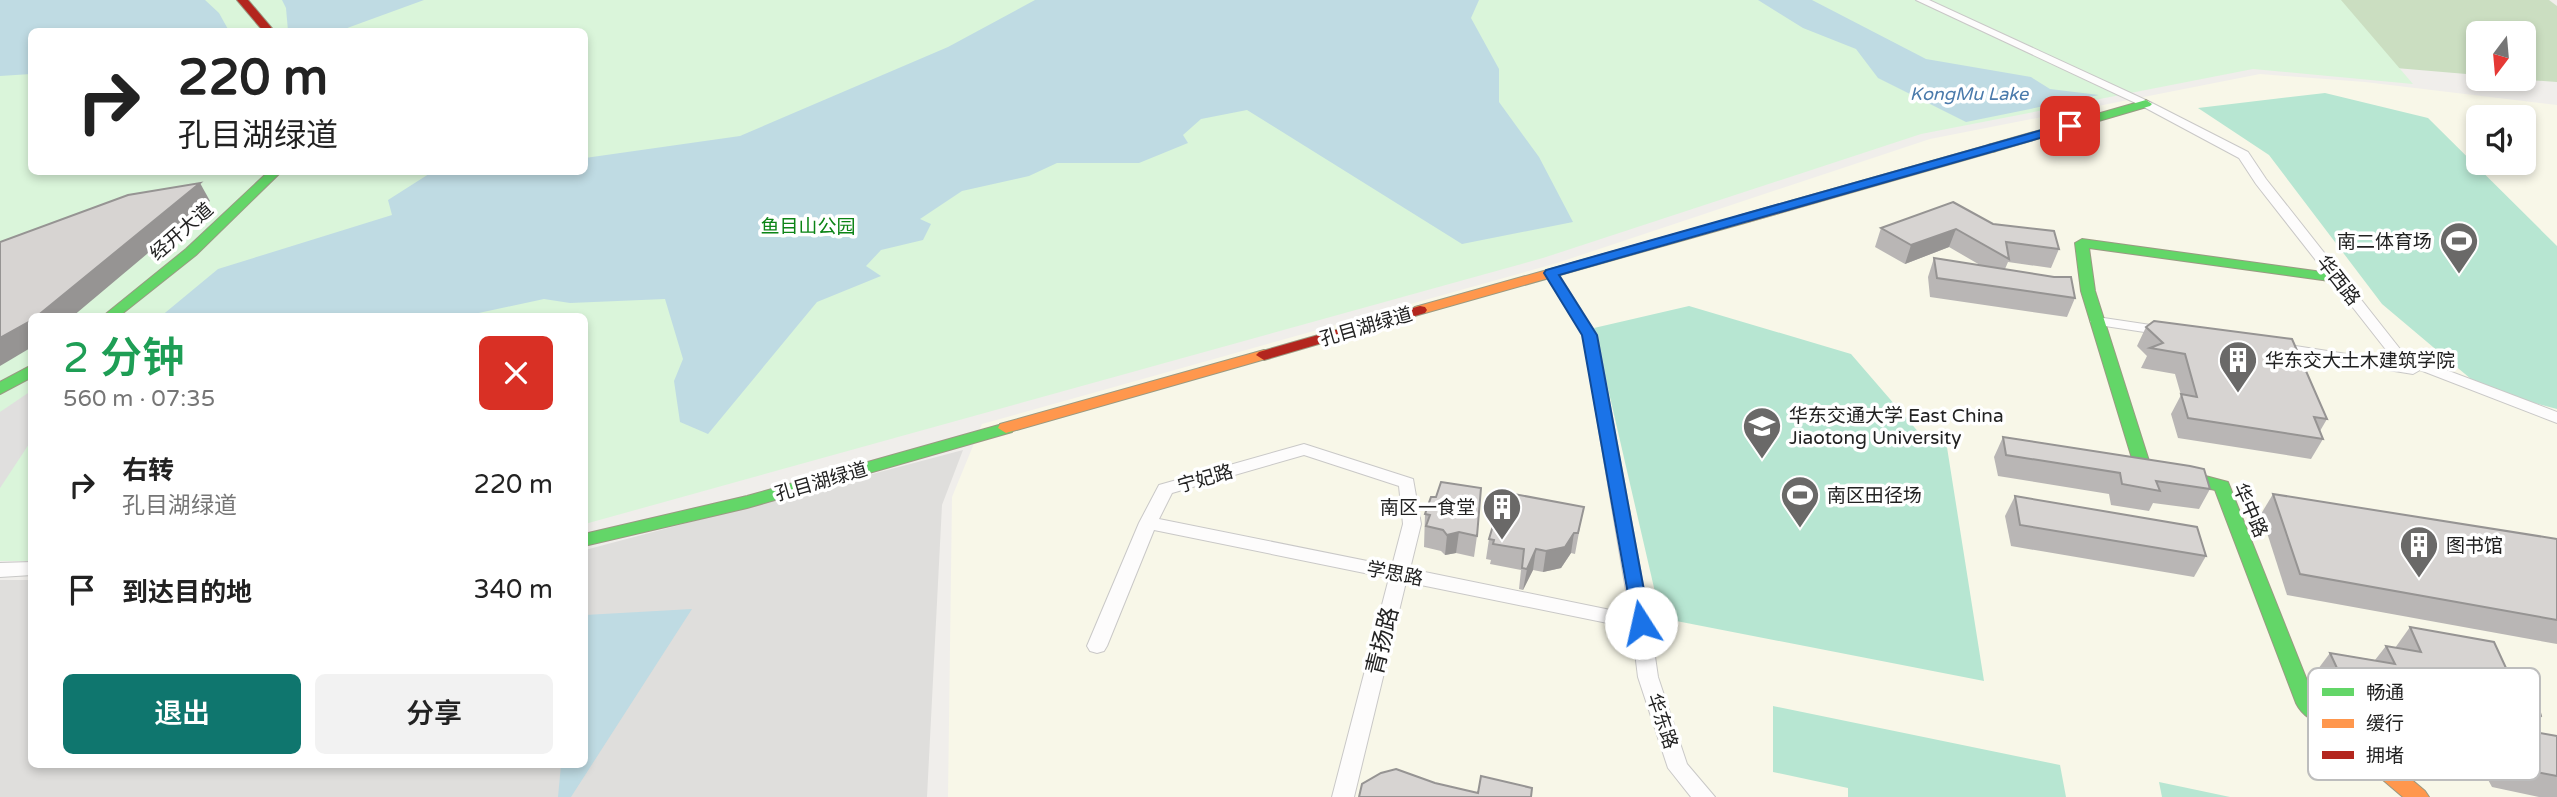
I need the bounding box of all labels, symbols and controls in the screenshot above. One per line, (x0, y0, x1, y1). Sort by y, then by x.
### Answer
north arrow (2466, 21, 2536, 91)
map controls (2466, 21, 2536, 175)
text: 220 m (178, 49, 328, 108)
icon: right (63, 56, 154, 147)
water label: KongMu Lake (1910, 83, 2029, 105)
pin (2040, 96, 2100, 156)
button: sound (2466, 105, 2536, 175)
icon: arrive (2051, 107, 2089, 145)
text: 孔目湖绿道 (178, 117, 338, 155)
street label: 经开大道 (146, 199, 218, 265)
park label: 鱼目山公园 (760, 216, 856, 238)
sports icon: 南二体育场 (2438, 220, 2480, 275)
place label: 南二体育场 (2337, 231, 2432, 253)
street label: 华西路 (2312, 251, 2364, 310)
street label: 孔目湖绿道 (1318, 303, 1415, 351)
text: 2 分钟 (63, 333, 184, 384)
button: close (479, 336, 553, 410)
building icon: 华东交大土木建筑学院 (2217, 339, 2259, 394)
place label: 华东交大土木建筑学院 (2265, 350, 2455, 372)
text: 560 m · 07:35 (63, 385, 215, 413)
school or university icon: 华东交通大学 East China Jiaotong University (1741, 405, 1783, 460)
place label: 华东交通大学 East China Jiaotong University (1789, 405, 2004, 449)
text: 右转 (122, 455, 174, 486)
street label: 孔目湖绿道 (773, 458, 870, 506)
street label: 宁妃路 (1175, 461, 1236, 497)
icon: right (63, 466, 101, 504)
text: 220 m (473, 469, 553, 500)
sports icon: 南区田径场 (1779, 474, 1821, 529)
street label: 华中路 (2228, 480, 2272, 541)
place label: 南区田径场 (1827, 485, 1922, 507)
building icon: 南区一食堂 (1481, 486, 1523, 541)
text: 孔目湖绿道 (122, 492, 237, 520)
place label: 南区一食堂 (1380, 497, 1475, 519)
building icon: 图书馆 (2398, 524, 2440, 579)
place label: 图书馆 (2446, 535, 2503, 557)
street label: 学思路 (1365, 558, 1425, 590)
icon: arrive (63, 571, 101, 609)
text: 340 m (473, 574, 553, 605)
text: 到达目的地 (122, 577, 252, 608)
position arrow (1604, 586, 1678, 660)
street label: 青扬路 (1361, 604, 1405, 678)
legend (2308, 668, 2540, 780)
button: 退出 (63, 674, 301, 754)
button: 分享 (315, 674, 553, 754)
text: 畅通 (2366, 682, 2404, 704)
street label: 华东路 (1642, 691, 1682, 752)
text: 缓行 (2366, 713, 2404, 735)
text: 拥堵 (2366, 745, 2404, 767)

